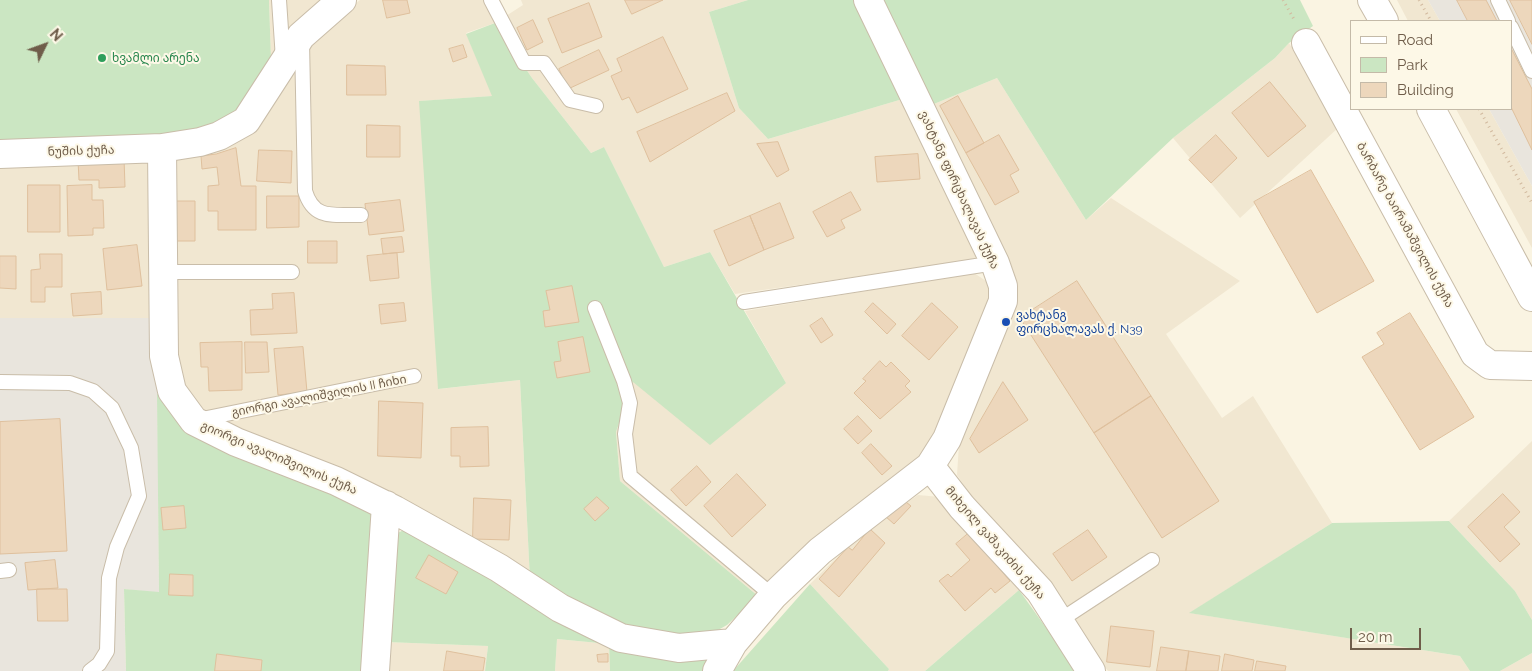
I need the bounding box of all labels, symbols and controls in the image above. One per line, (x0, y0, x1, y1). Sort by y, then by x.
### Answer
north arrow (20, 20, 70, 70)
legend (1350, 20, 1512, 110)
text: N (47, 26, 66, 44)
text: Road (1397, 31, 1433, 49)
place label: ხვამლი არენა (112, 51, 200, 65)
marker: ხვამლი არენა (96, 52, 108, 64)
text: Park (1397, 56, 1428, 74)
text: Building (1397, 81, 1454, 99)
street label: ვახტანგ ფირცხალავას ქუჩა (916, 108, 1002, 272)
street label: ბარბარე ბაირამაშვილის ქუჩა (1353, 140, 1457, 310)
street label: ნუშის ქუჩა (47, 143, 115, 159)
place label: ვახტანგ ფირცხალავას ქ. N39 (1016, 308, 1143, 336)
marker: ვახტანგ ფირცხალავას ქ. N39 (1000, 316, 1012, 328)
street label: გიორგი ავალიშვილის II ჩიხი (230, 372, 408, 420)
street label: გიორგი ავალიშვილის ქუჩა (199, 418, 359, 498)
street label: მიხეილ ვაშაკიძის ქუჩა (942, 484, 1048, 602)
scale bar (1352, 618, 1423, 650)
text: 20 m (1358, 628, 1393, 646)

